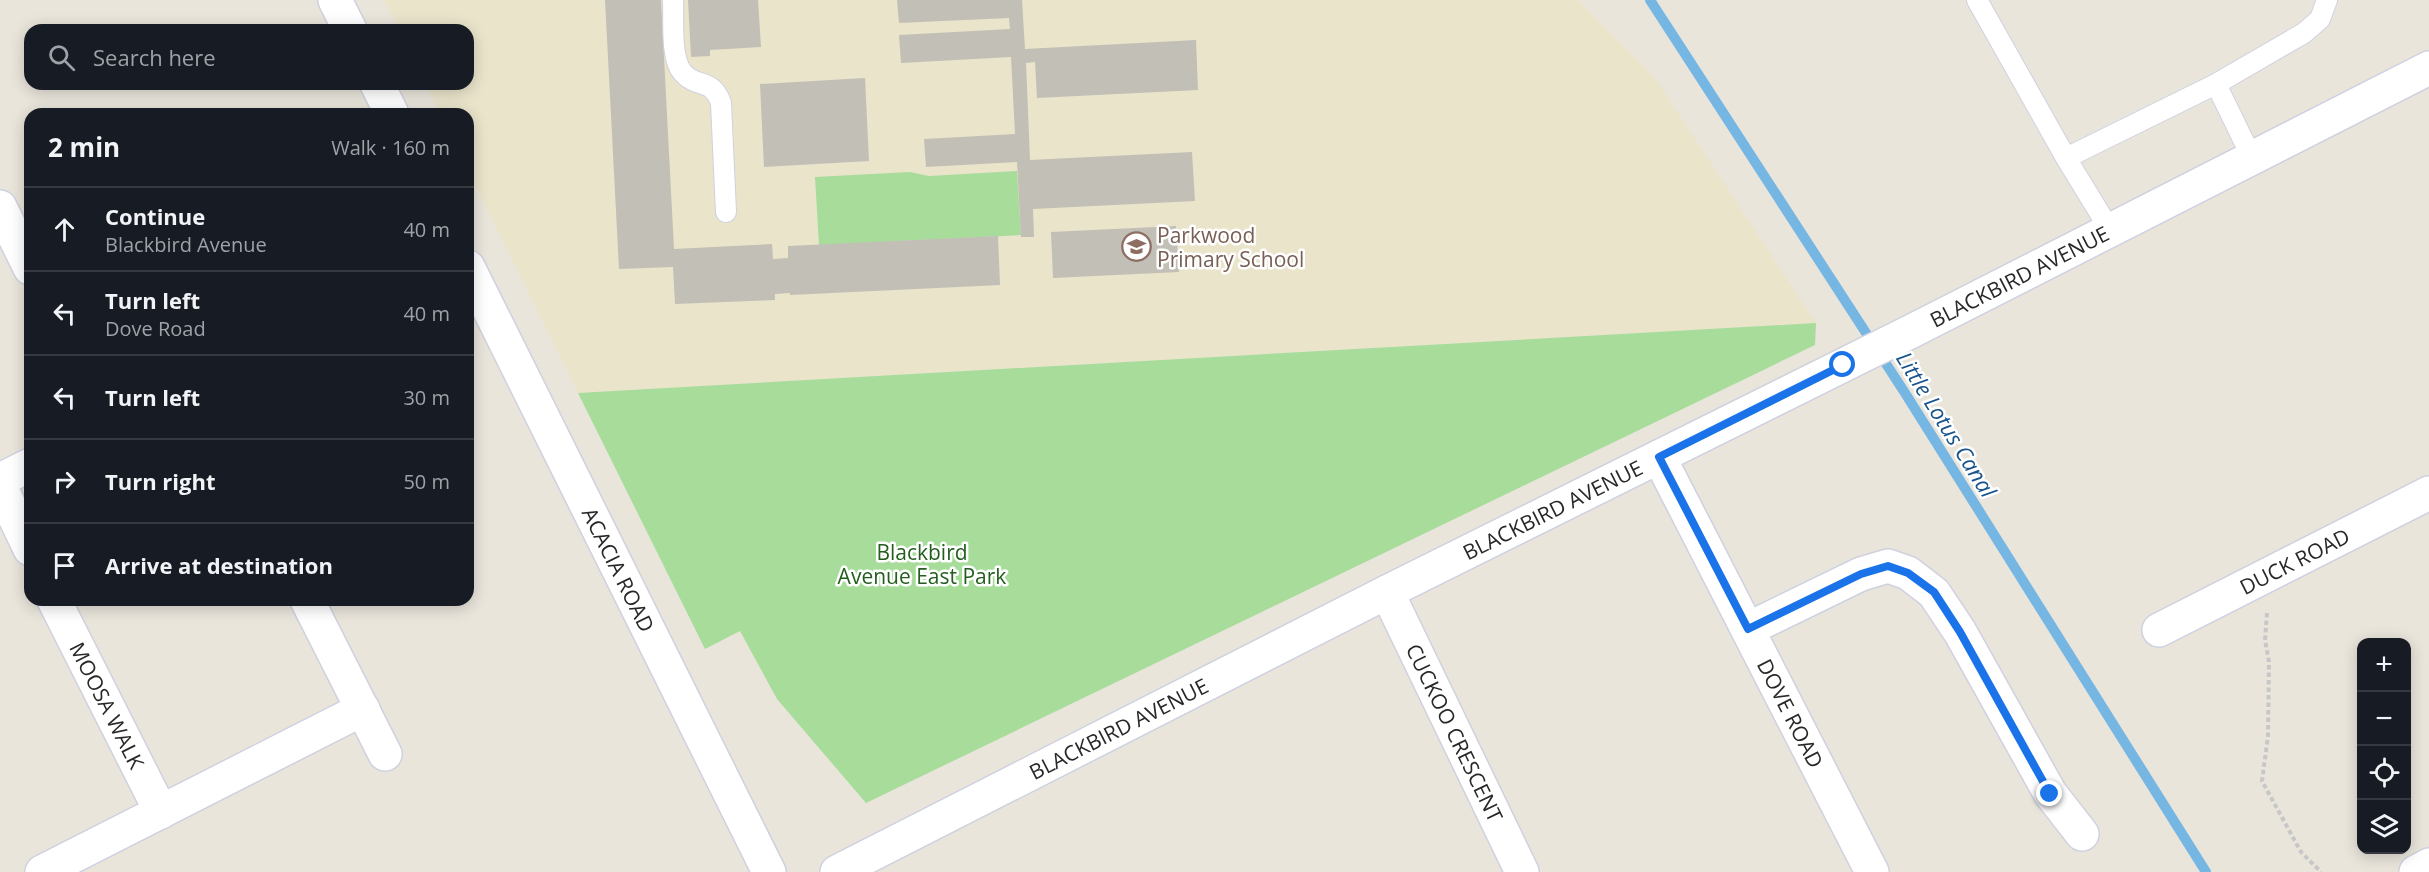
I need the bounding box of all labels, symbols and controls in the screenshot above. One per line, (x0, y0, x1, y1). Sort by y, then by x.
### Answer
search box (24, 24, 474, 90)
icon: search (45, 41, 78, 74)
text: Search here (93, 42, 216, 72)
text: 2 min (48, 129, 120, 165)
text: Walk · 160 m (331, 134, 450, 161)
text: Continue (105, 201, 205, 231)
icon: ahead (48, 213, 81, 246)
text: 40 m (403, 216, 450, 243)
street label: BLACKBIRD AVENUE (1925, 219, 2114, 334)
place label: Parkwood Primary School (1157, 221, 1304, 273)
text: Blackbird Avenue (105, 231, 267, 258)
school or university icon: Parkwood Primary School (1120, 231, 1152, 263)
text: Turn left (105, 285, 200, 315)
icon: left (48, 297, 81, 330)
text: 40 m (403, 300, 450, 327)
text: Dove Road (105, 315, 206, 342)
water label: Little Lotus Canal (1890, 345, 2004, 503)
route start (1829, 351, 1855, 377)
icon: left (48, 381, 81, 414)
text: Turn left (105, 382, 200, 412)
text: 30 m (403, 384, 450, 411)
street label: BLACKBIRD AVENUE (1458, 453, 1647, 566)
icon: right (48, 465, 81, 498)
text: Turn right (105, 466, 216, 496)
text: 50 m (403, 468, 450, 495)
street label: ACACIA ROAD (576, 503, 661, 637)
street label: DUCK ROAD (2235, 522, 2354, 601)
park label: Blackbird Avenue East Park (838, 538, 1006, 590)
icon: arrive (48, 549, 81, 582)
text: Arrive at destination (105, 550, 333, 580)
street label: MOOSA WALK (64, 637, 151, 774)
map controls (2357, 638, 2411, 854)
button: + (2357, 638, 2411, 692)
street label: CUCKOO CRESCENT (1400, 639, 1510, 827)
street label: DOVE ROAD (1751, 654, 1830, 773)
street label: BLACKBIRD AVENUE (1024, 671, 1213, 786)
button: − (2357, 692, 2411, 746)
button: locate (2357, 746, 2411, 800)
route end (2036, 780, 2062, 806)
button: layers (2357, 800, 2411, 854)

